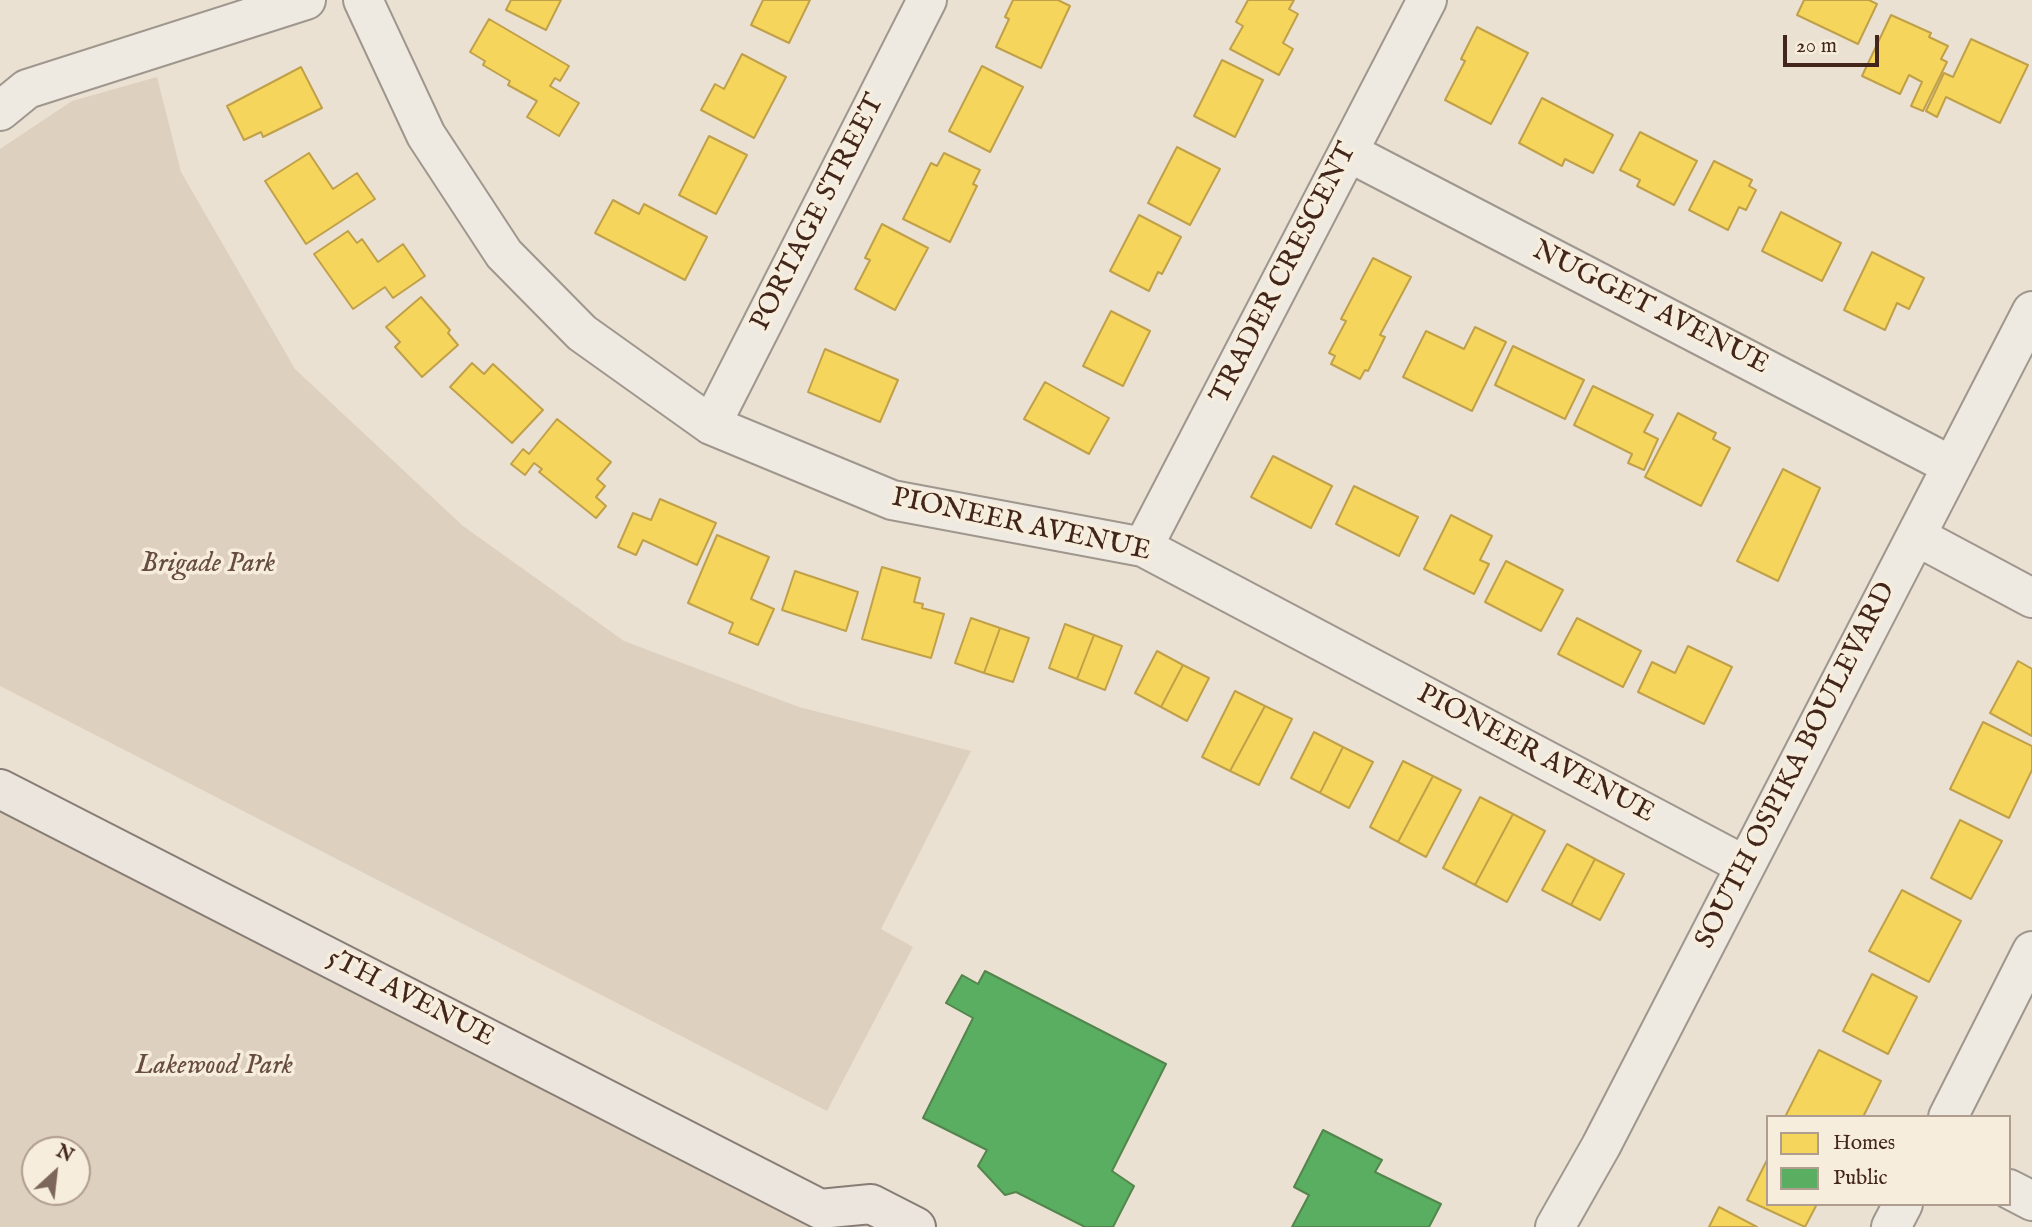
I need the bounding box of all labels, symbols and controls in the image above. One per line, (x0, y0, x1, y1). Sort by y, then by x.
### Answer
scale bar (1787, 21, 1883, 65)
text: 20 m (1796, 33, 1837, 60)
street label: PORTAGE STREET (745, 89, 893, 337)
street label: TRADER CRESCENT (1205, 138, 1365, 410)
street label: NUGGET AVENUE (1526, 235, 1774, 383)
street label: PIONEER AVENUE (889, 482, 1153, 570)
park label: Brigade Park (141, 548, 275, 582)
street label: SOUTH OSPIKA BOULEVARD (1690, 577, 1904, 955)
street label: PIONEER AVENUE (1411, 678, 1659, 832)
street label: 5TH AVENUE (321, 942, 499, 1056)
park label: Lakewood Park (135, 1050, 293, 1084)
legend (1766, 1115, 2011, 1206)
text: Homes (1833, 1130, 1895, 1157)
north arrow (21, 1136, 91, 1206)
text: N (52, 1140, 77, 1168)
text: Public (1833, 1165, 1887, 1192)

